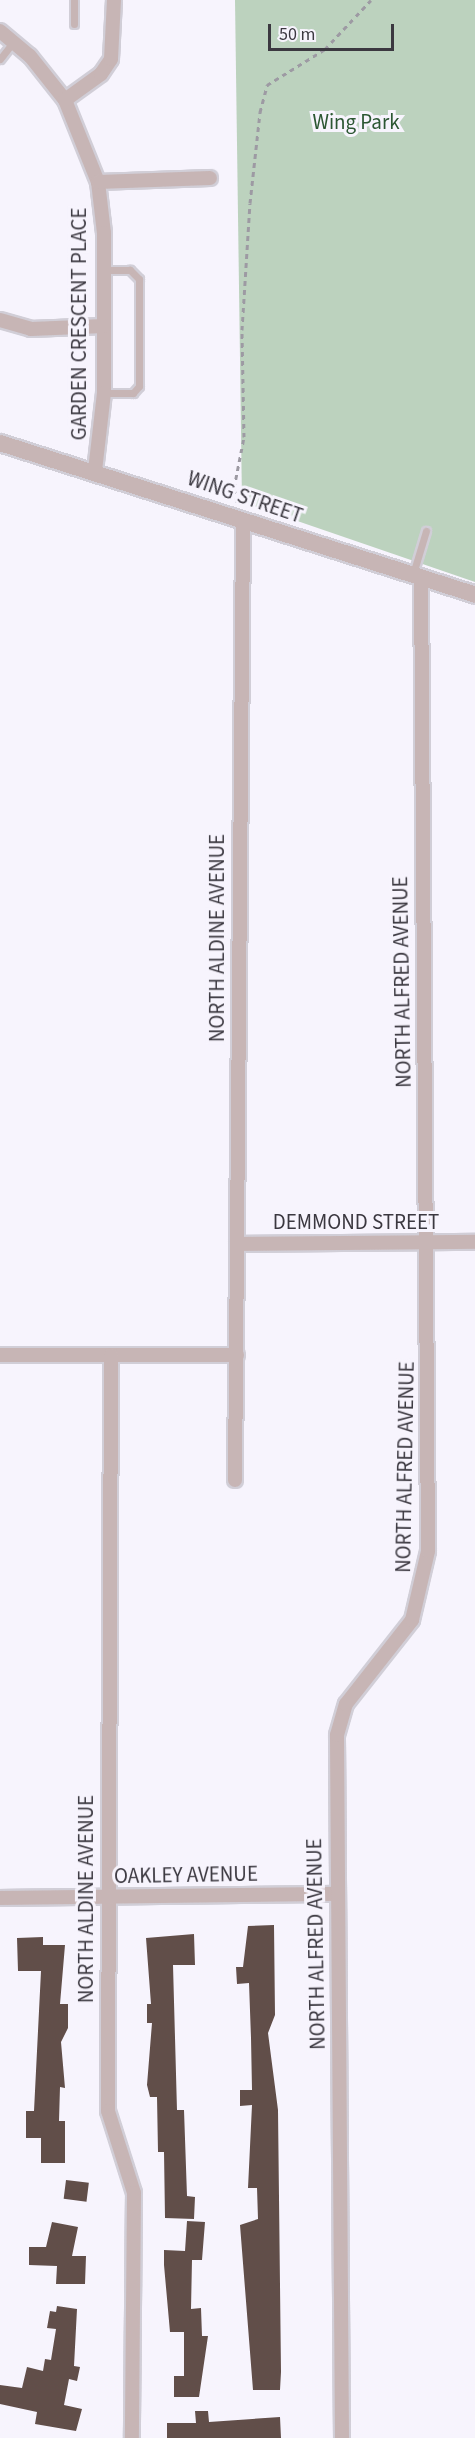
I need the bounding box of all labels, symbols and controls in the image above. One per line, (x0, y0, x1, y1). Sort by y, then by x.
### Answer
scale bar (271, 12, 397, 50)
text: 50 m (279, 22, 315, 47)
park label: Wing Park (312, 109, 400, 135)
street label: GARDEN CRESCENT PLACE (66, 208, 92, 440)
street label: WING STREET (184, 466, 306, 528)
street label: NORTH ALDINE AVENUE (204, 834, 230, 1042)
street label: NORTH ALFRED AVENUE (388, 876, 416, 1088)
street label: DEMMOND STREET (273, 1209, 439, 1235)
street label: NORTH ALFRED AVENUE (391, 1361, 419, 1573)
street label: NORTH ALDINE AVENUE (73, 1795, 99, 2003)
street label: NORTH ALFRED AVENUE (302, 1838, 330, 2050)
street label: OAKLEY AVENUE (114, 1861, 258, 1889)

